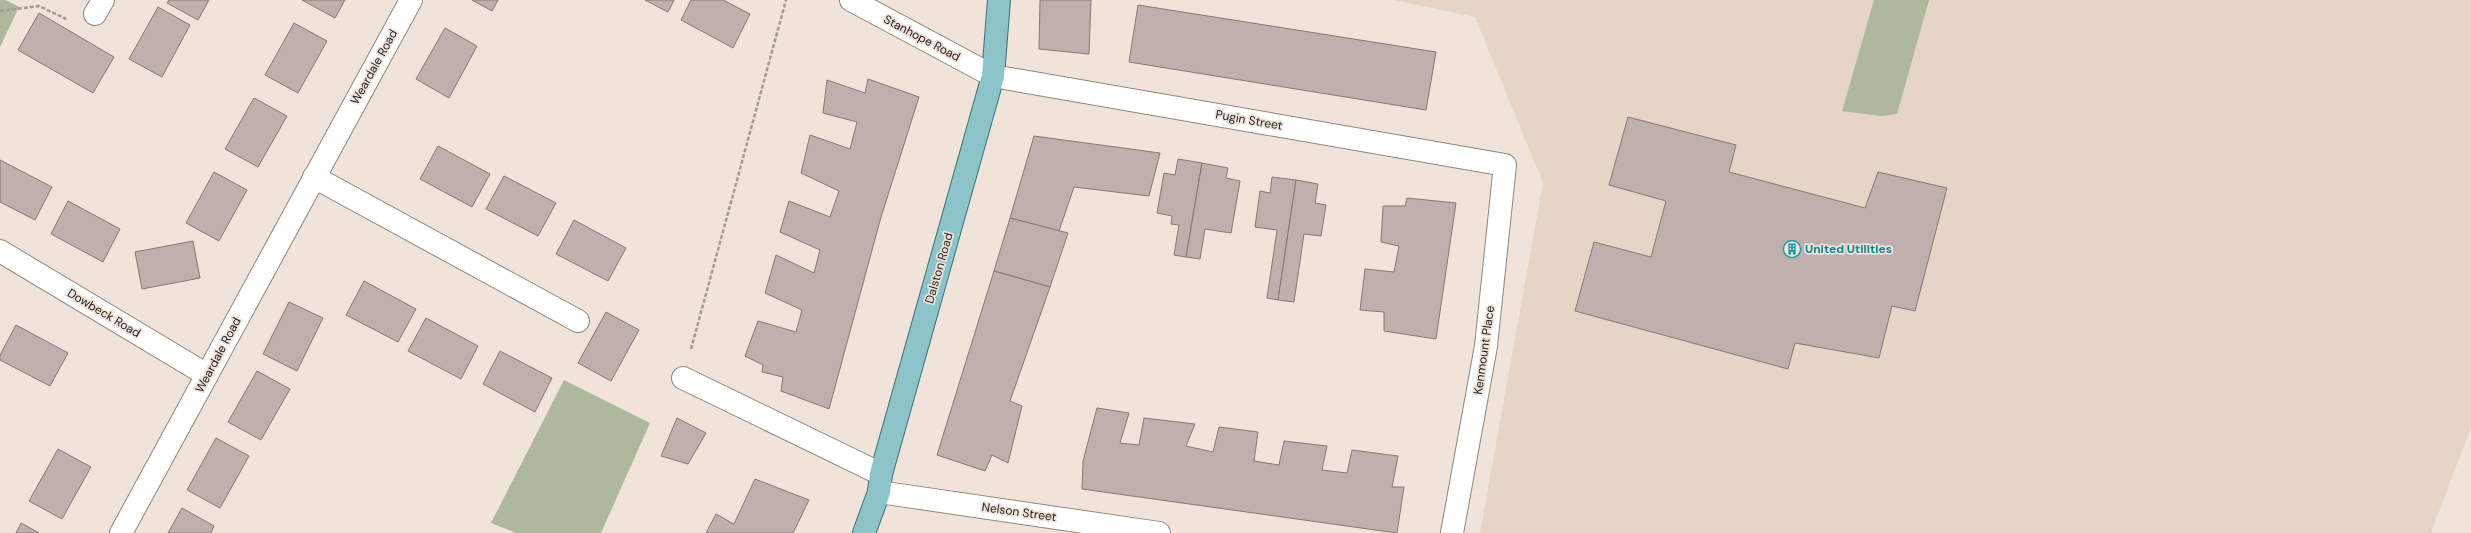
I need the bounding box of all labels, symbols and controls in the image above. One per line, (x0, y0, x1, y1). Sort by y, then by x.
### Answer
street label: Stanhope Road (881, 11, 963, 65)
street label: Weardale Road (347, 27, 401, 107)
street label: Pugin Street (1214, 106, 1284, 134)
street label: Dalston Road (921, 231, 957, 305)
building icon: United Utilities (1782, 239, 1802, 259)
place label: United Utilities (1805, 241, 1892, 257)
street label: Dowbeck Road (64, 285, 144, 341)
street label: Kenmount Place (1470, 304, 1498, 395)
street label: Weardale Road (191, 314, 245, 396)
street label: Nelson Street (981, 499, 1058, 525)

